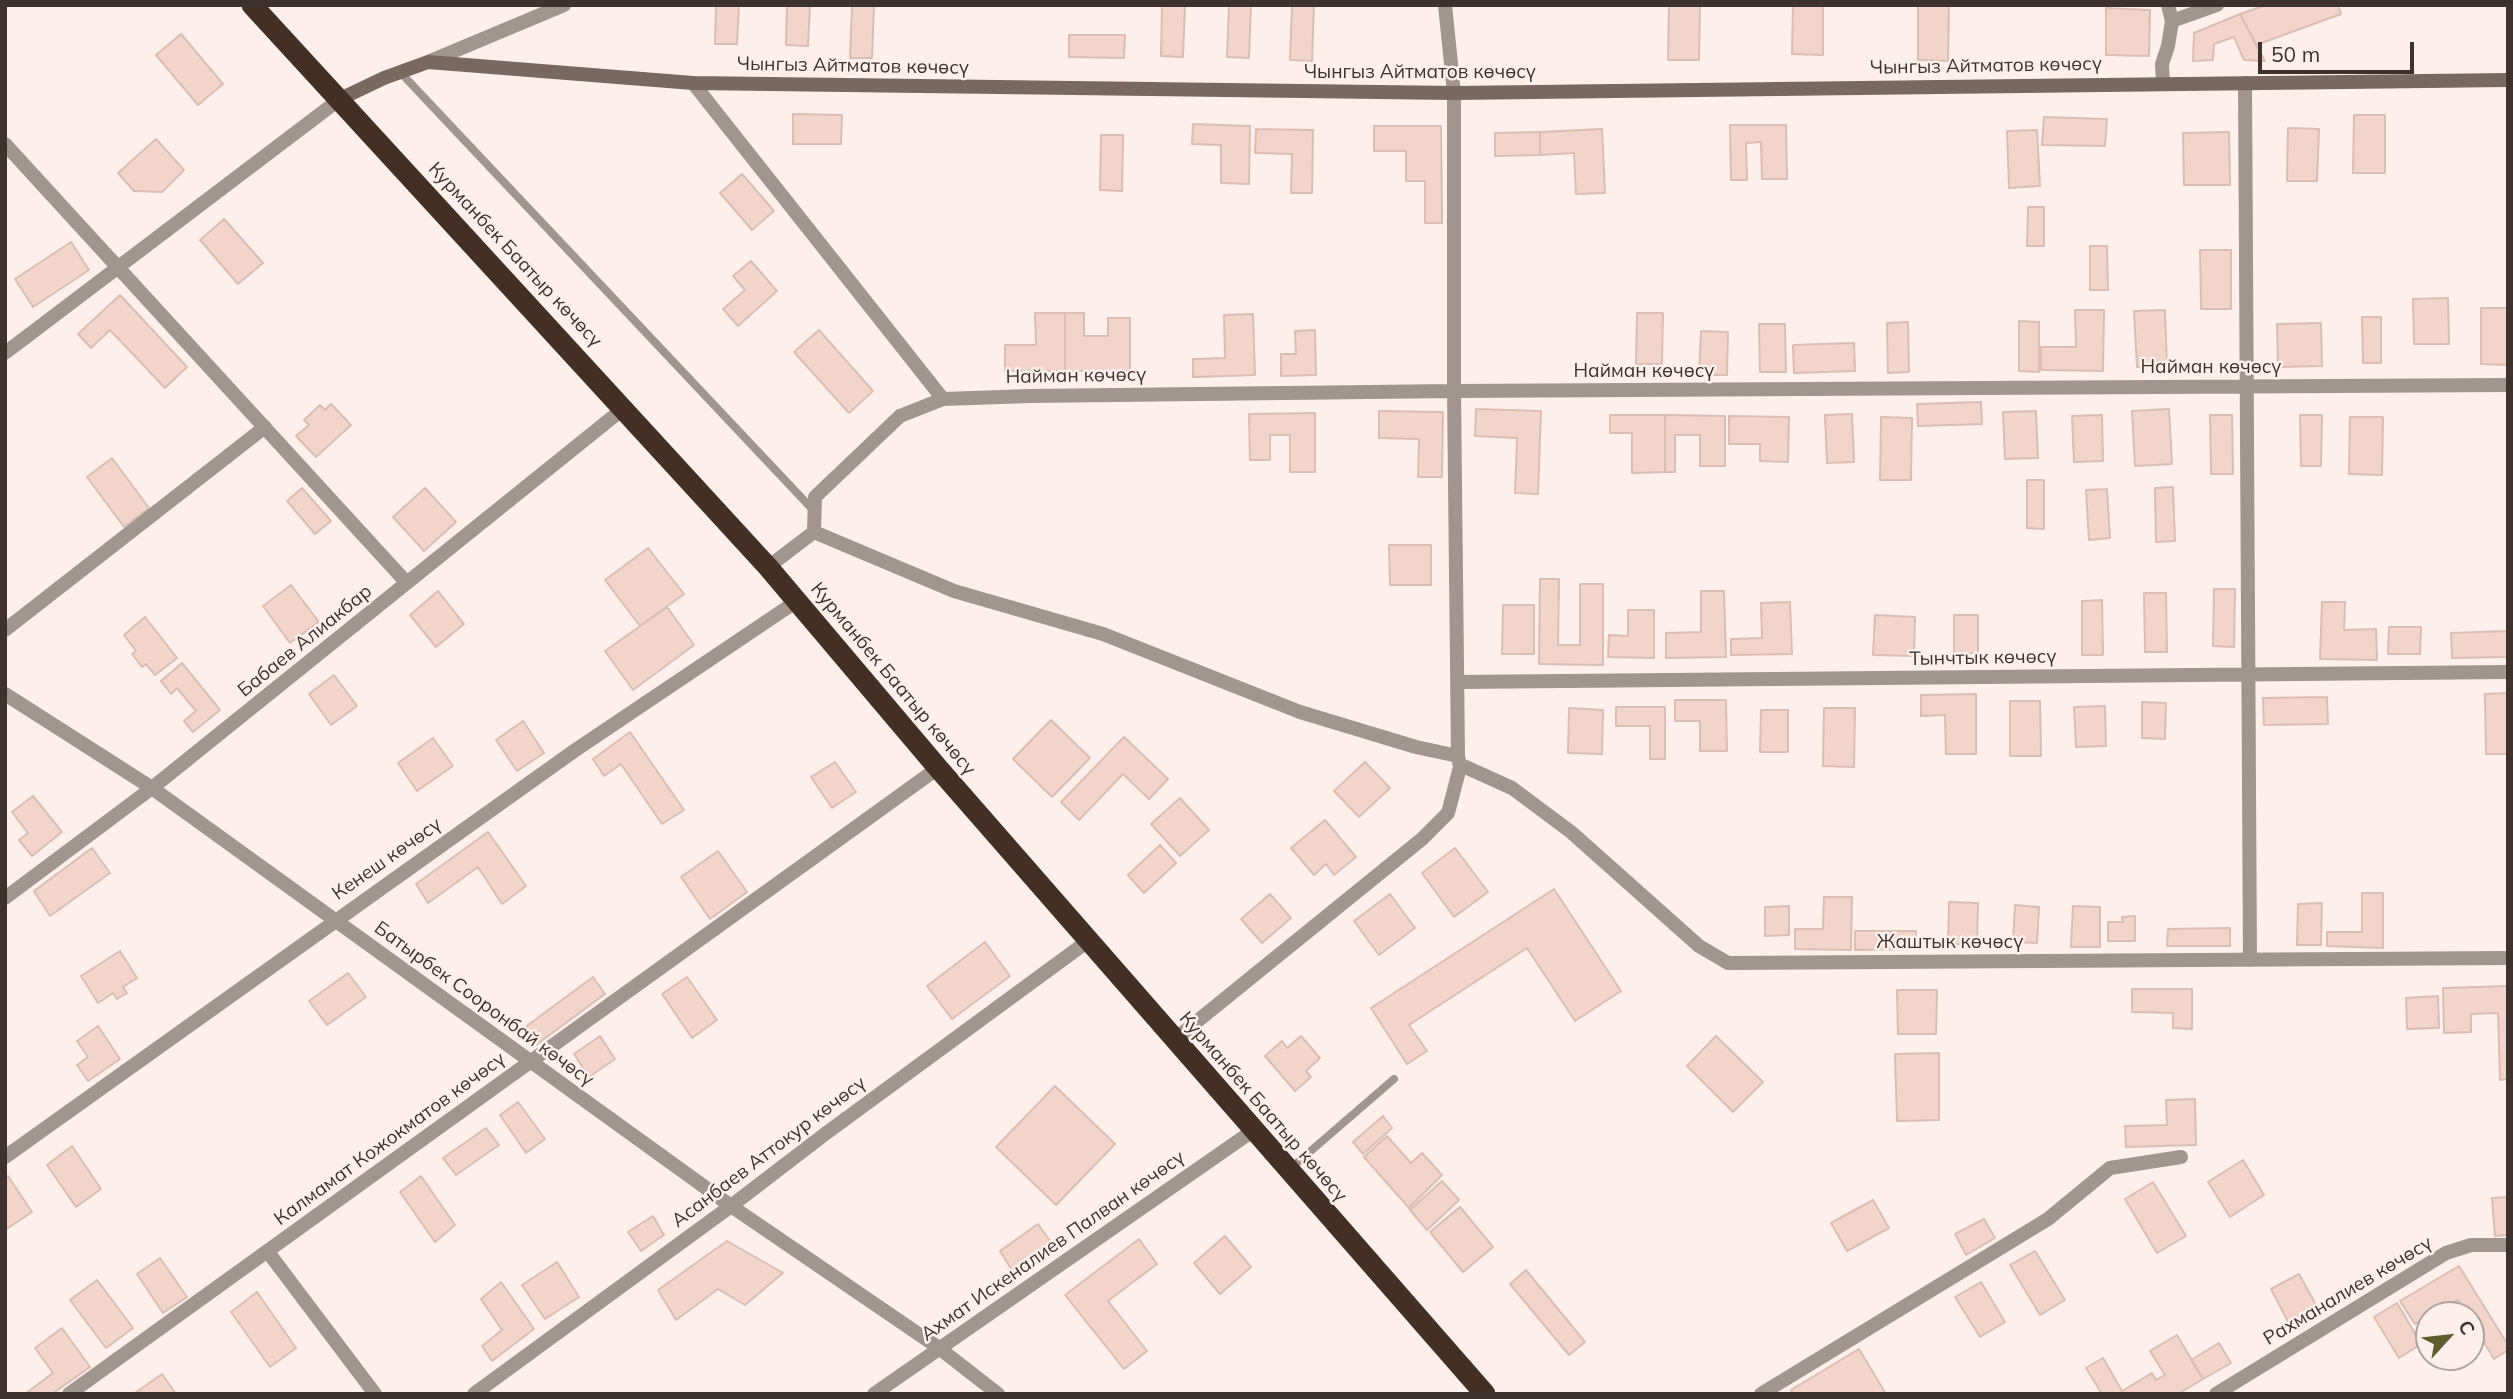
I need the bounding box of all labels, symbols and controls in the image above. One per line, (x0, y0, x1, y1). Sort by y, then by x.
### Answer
scale bar (2261, 28, 2417, 72)
text: 50 m (2271, 41, 2320, 67)
street label: Чынгыз Айтматов көчөсү (737, 53, 969, 79)
street label: Чынгыз Айтматов көчөсү (1870, 53, 2102, 79)
street label: Чынгыз Айтматов көчөсү (1304, 61, 1536, 83)
street label: Курманбек Баатыр көчөсү (423, 158, 607, 352)
street label: Найман көчөсү (2141, 356, 2281, 378)
street label: Найман көчөсү (1574, 360, 1714, 382)
street label: Найман көчөсү (1005, 363, 1147, 389)
street label: Курманбек Баатыр көчөсү (806, 578, 980, 780)
street label: Бабаев Алиакбар (233, 580, 377, 702)
street label: Тынчтык көчөсү (1909, 645, 2057, 671)
street label: Кенеш көчөсү (328, 813, 446, 905)
street label: Батырбек Сооронбай көчөсү (370, 917, 598, 1091)
street label: Жаштык көчөсү (1877, 931, 2023, 953)
street label: Курманбек Баатыр көчөсү (1174, 1007, 1352, 1207)
street label: Калмамат Кожокматов көчөсү (270, 1047, 510, 1231)
street label: Асанбаев Аттокур көчөсү (667, 1072, 871, 1232)
street label: Ахмат Искеналиев Палван көчөсү (917, 1146, 1189, 1346)
street label: Рахманалиев көчөсү (2260, 1232, 2436, 1350)
north arrow (2415, 1301, 2485, 1371)
text: С (2453, 1316, 2481, 1339)

